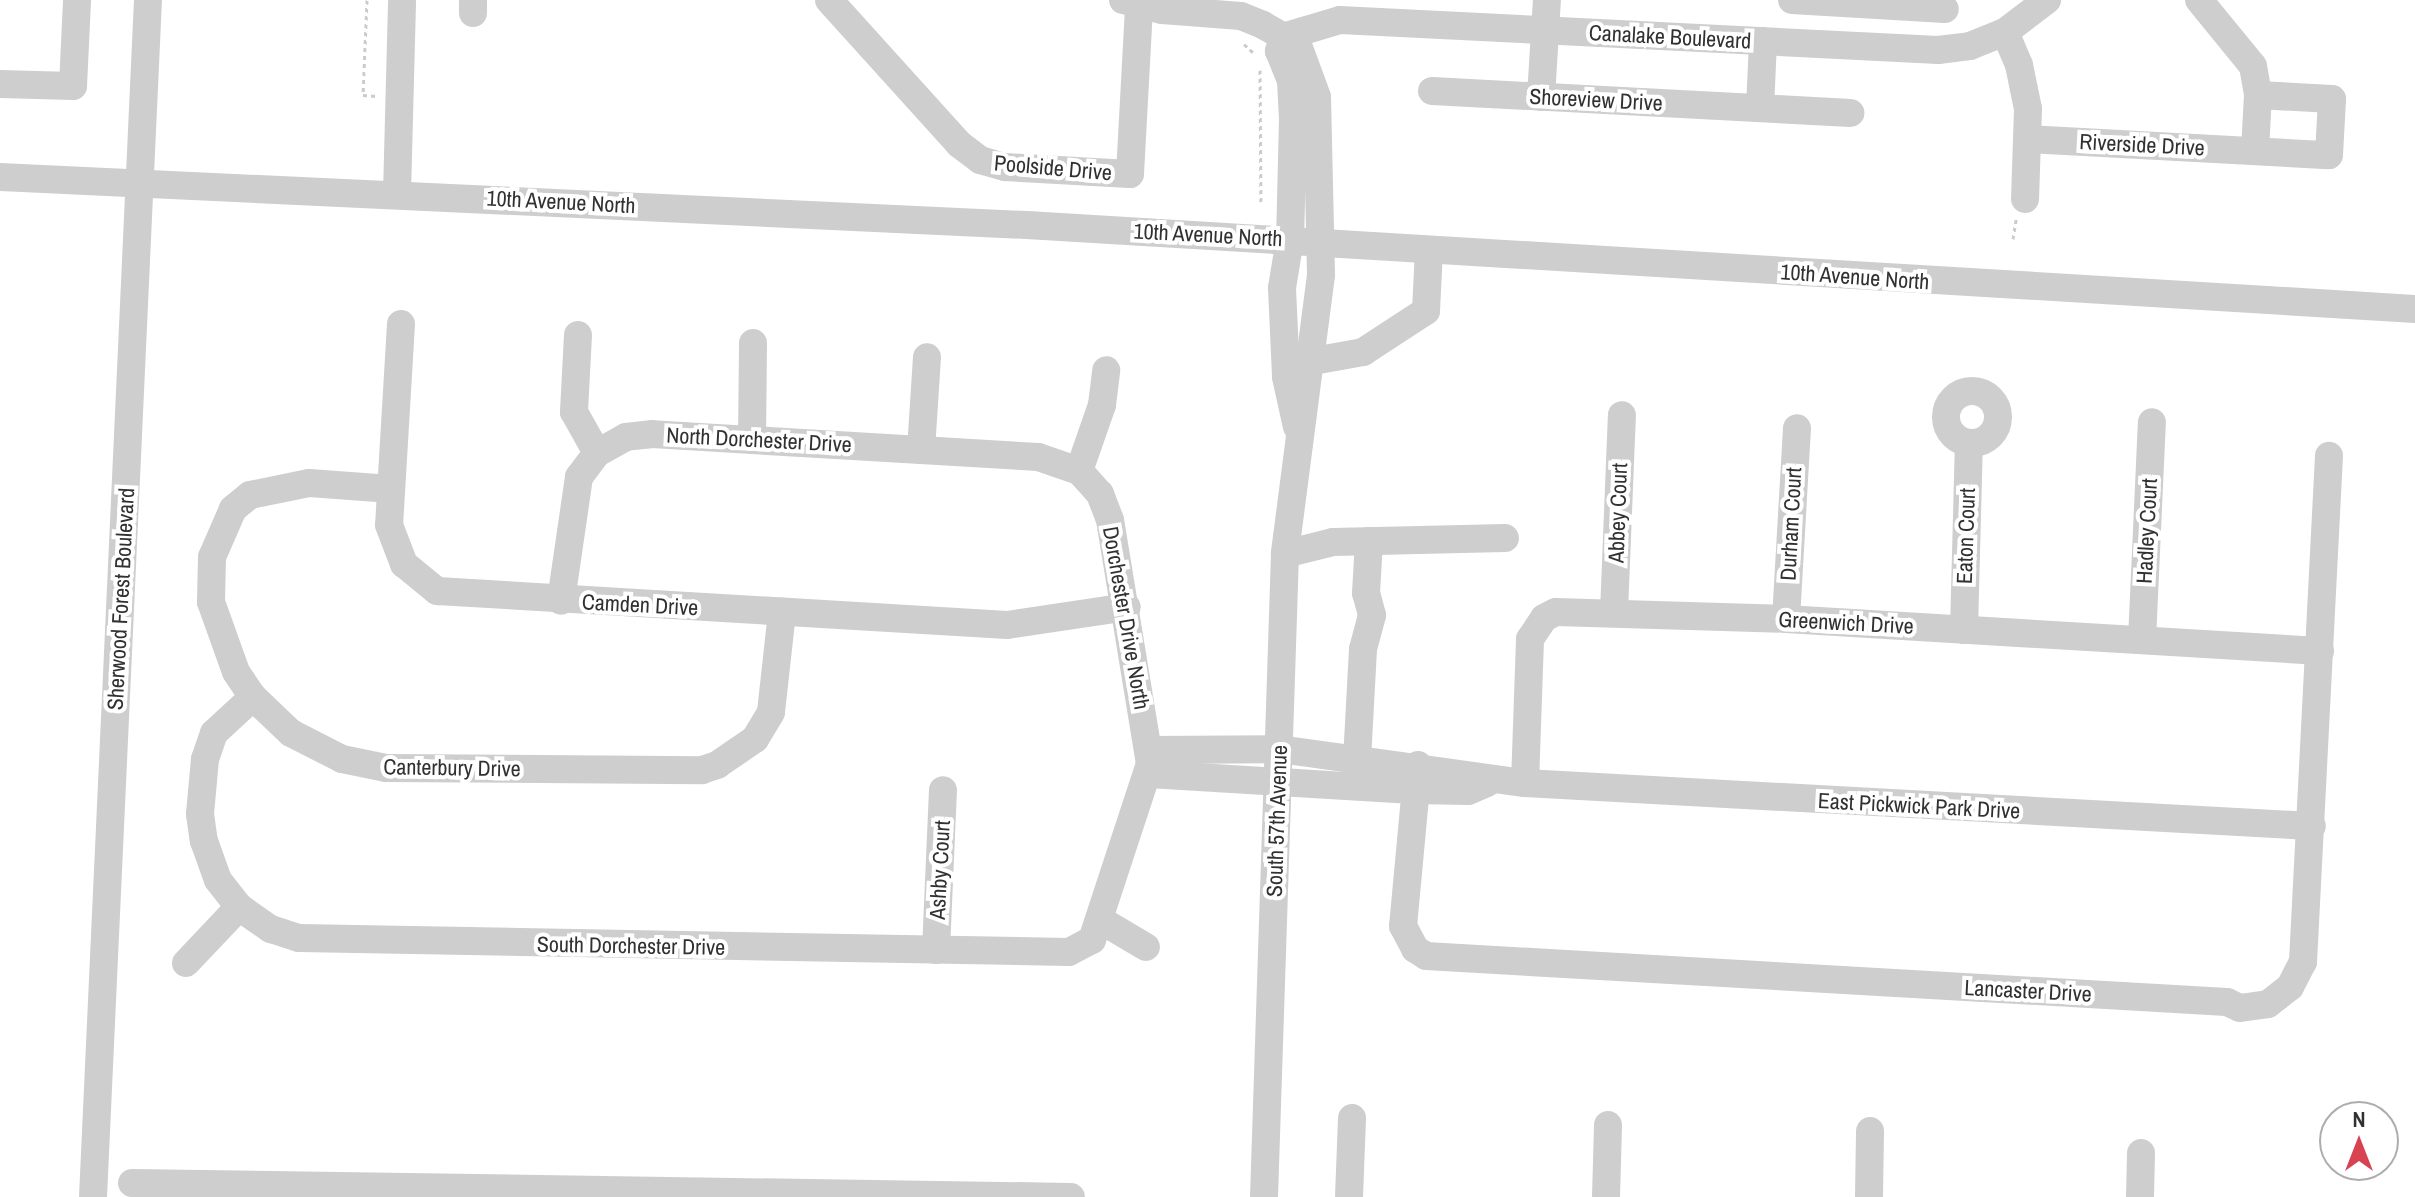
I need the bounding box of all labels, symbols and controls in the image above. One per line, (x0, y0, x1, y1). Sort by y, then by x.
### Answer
street label: Canalake Boulevard (1588, 20, 1752, 54)
street label: Shoreview Drive (1529, 83, 1663, 117)
street label: Riverside Drive (2079, 129, 2205, 161)
street label: Poolside Drive (993, 150, 1113, 186)
street label: 10th Avenue North (485, 185, 637, 219)
street label: 10th Avenue North (1132, 218, 1284, 252)
street label: 10th Avenue North (1779, 259, 1931, 295)
street label: North Dorchester Drive (666, 422, 852, 458)
street label: Abbey Court (1603, 462, 1633, 564)
street label: Durham Court (1775, 467, 1807, 581)
street label: Hadley Court (2131, 478, 2163, 584)
street label: Sherwood Forest Boulevard (102, 487, 140, 711)
street label: Eaton Court (1951, 487, 1981, 585)
street label: Dorchester Drive North (1097, 524, 1155, 712)
street label: Camden Drive (581, 589, 699, 621)
street label: Greenwich Drive (1778, 606, 1914, 640)
street label: South 57th Avenue (1261, 744, 1293, 898)
street label: Canterbury Drive (383, 754, 521, 782)
street label: East Pickwick Park Drive (1817, 788, 2021, 824)
street label: Ashby Court (924, 820, 956, 920)
street label: South Dorchester Drive (537, 931, 725, 961)
street label: Lancaster Drive (1964, 974, 2092, 1008)
north arrow (2319, 1101, 2399, 1181)
text: N (2352, 1104, 2366, 1134)

